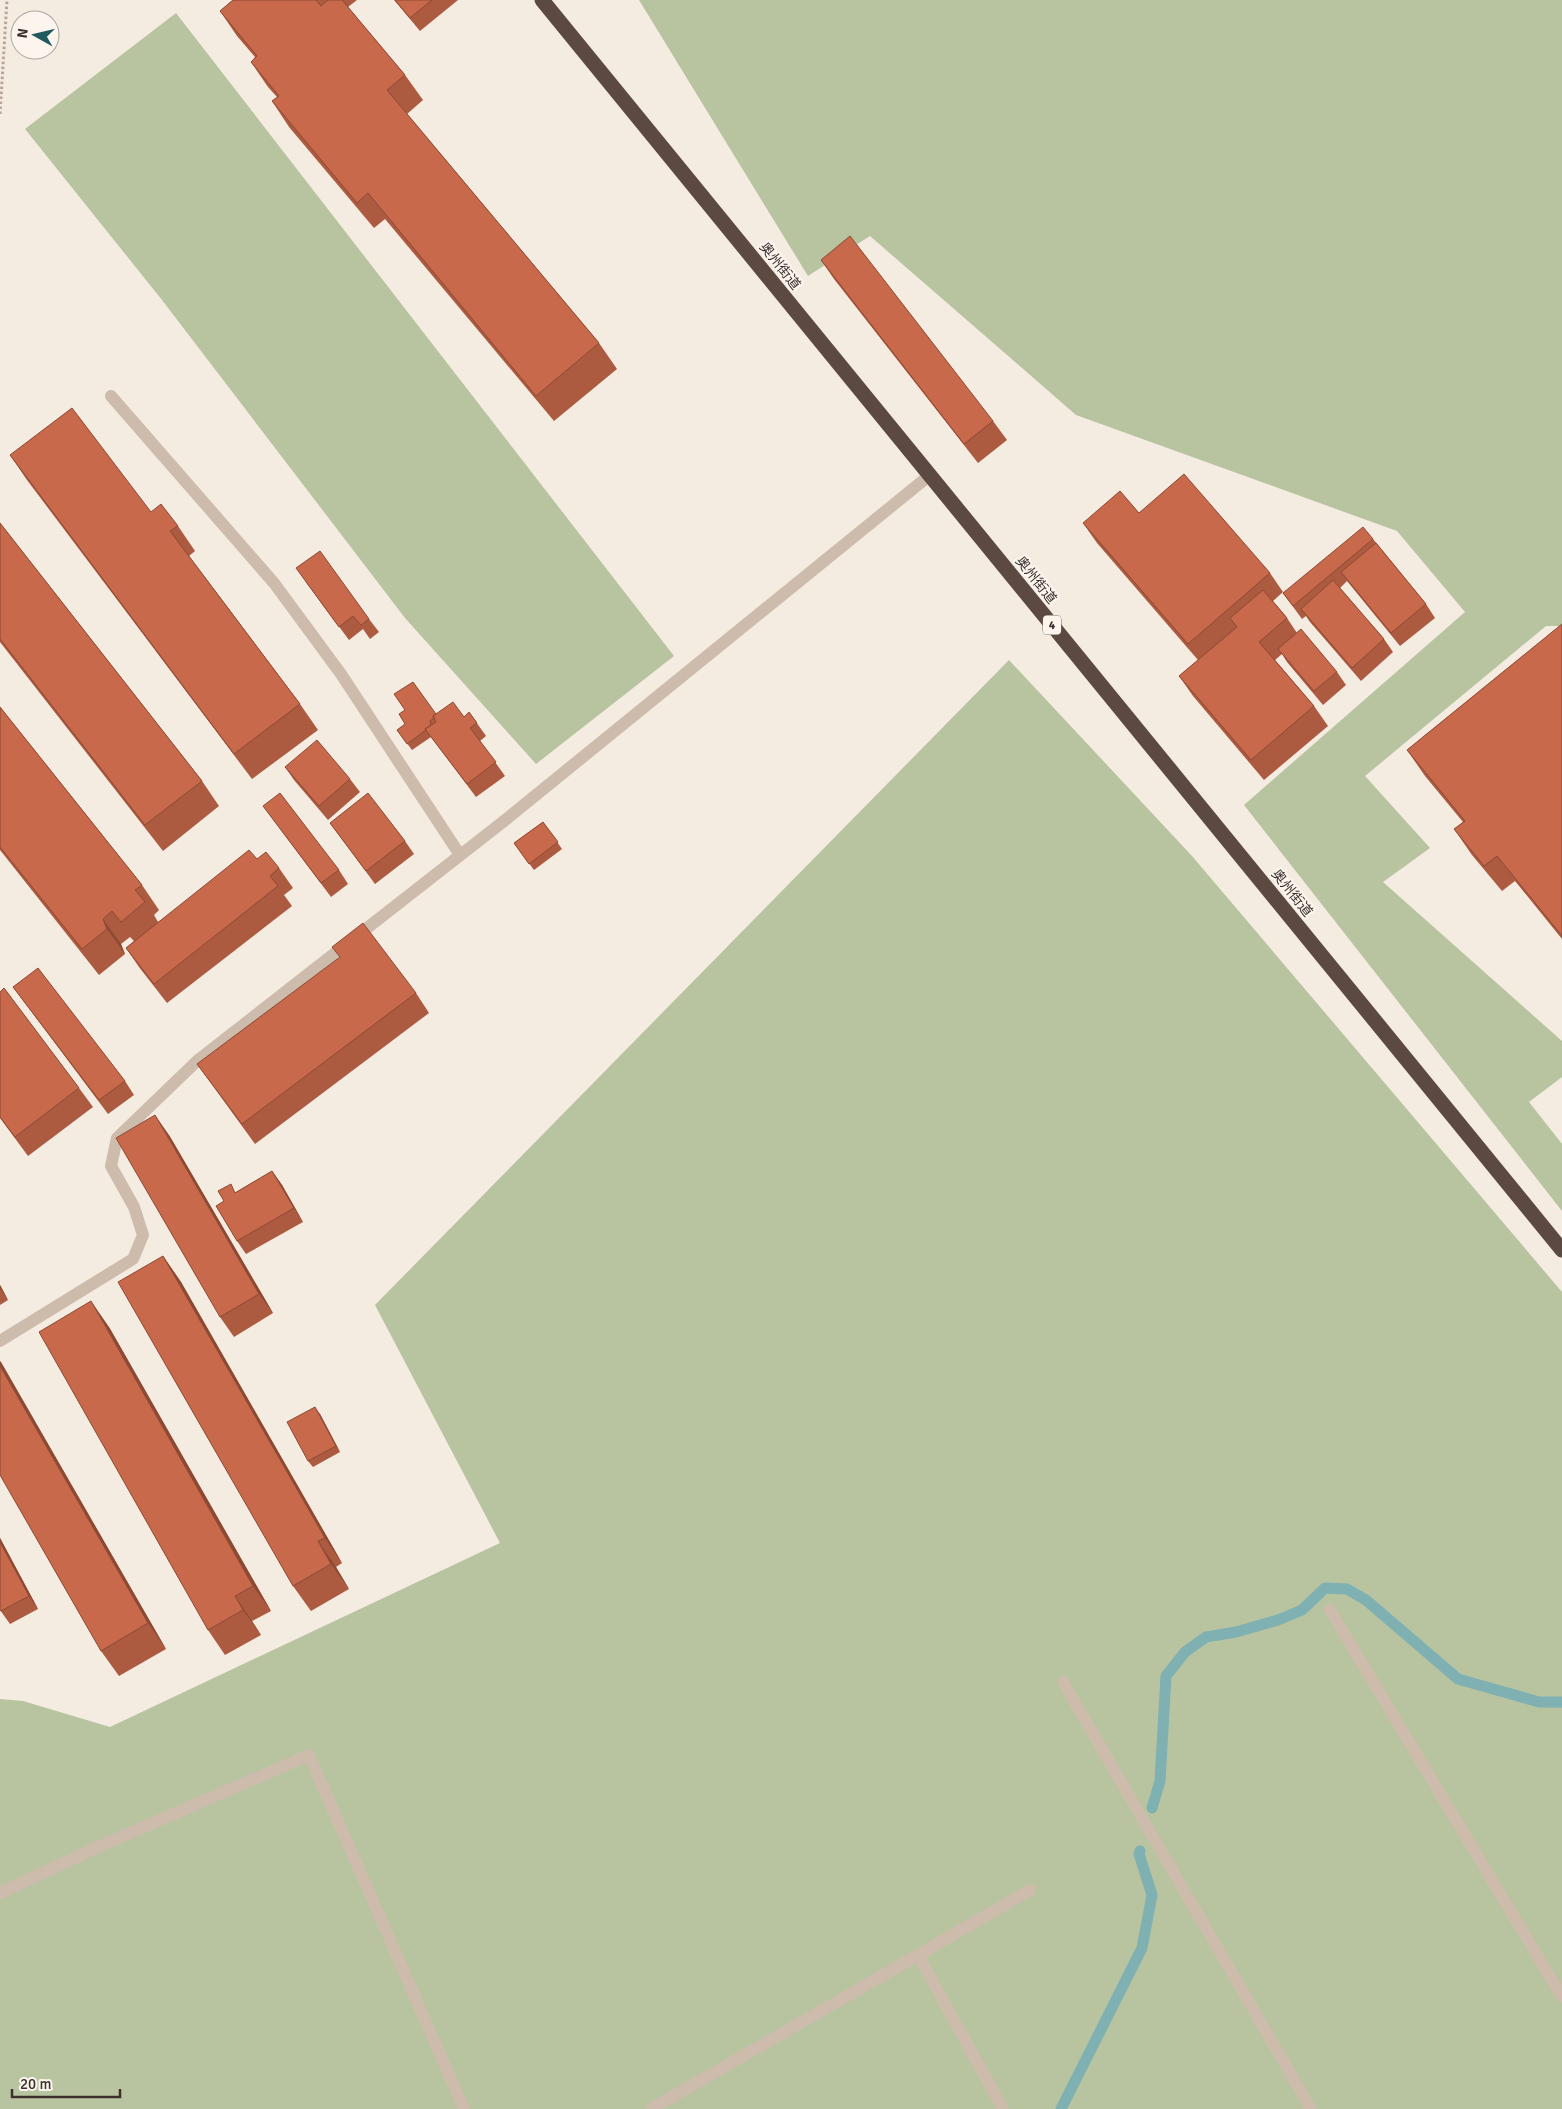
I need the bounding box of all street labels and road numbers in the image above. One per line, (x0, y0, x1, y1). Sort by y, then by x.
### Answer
street label: 奥州街道 (756, 239, 804, 293)
street label: 奥州街道 (1012, 553, 1060, 607)
road number: 4 (1043, 616, 1061, 634)
street label: 奥州街道 (1268, 866, 1316, 920)

